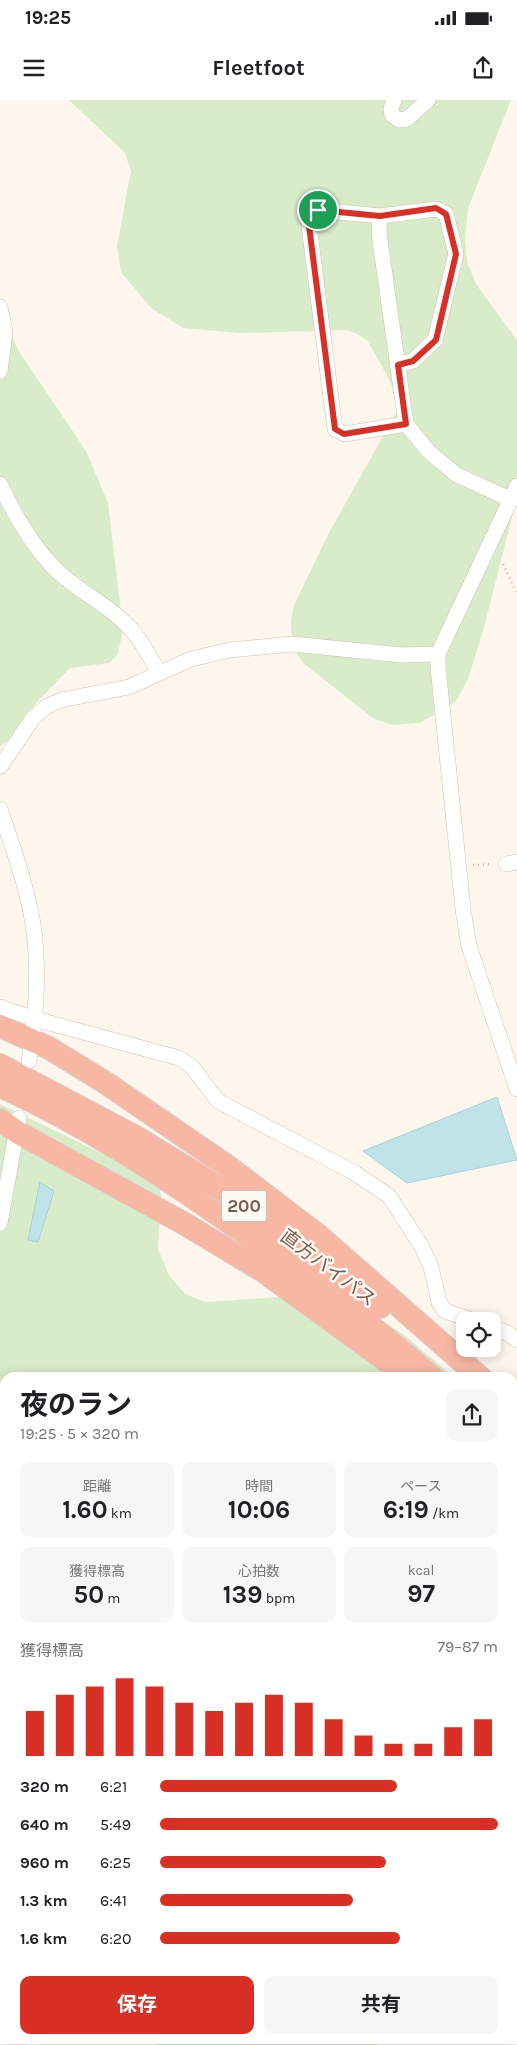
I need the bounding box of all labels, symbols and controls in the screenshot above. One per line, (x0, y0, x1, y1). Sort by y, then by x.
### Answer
text: 19:25 (25, 7, 71, 29)
icon: menu (20, 54, 48, 82)
icon: share (469, 54, 497, 82)
text: Fleetfoot (212, 55, 305, 81)
pin (297, 189, 339, 231)
icon: arrive (304, 196, 332, 224)
road number: 200 (222, 1190, 266, 1222)
street label: 直方バイパス (276, 1225, 380, 1311)
map controls (456, 1312, 501, 1357)
button: locate (456, 1312, 501, 1357)
text: 夜のラン (20, 1388, 132, 1421)
button: share (446, 1389, 498, 1441)
text: 19:25 · 5 × 320 m (20, 1424, 139, 1443)
text: 距離 (83, 1478, 111, 1495)
text: 時間 (245, 1478, 273, 1495)
text: ペース (400, 1478, 442, 1495)
text: 1.60 (62, 1495, 107, 1524)
text: 10:06 (228, 1495, 290, 1524)
text: 6:19 (383, 1495, 429, 1524)
text: km (107, 1505, 132, 1522)
text: /km (429, 1505, 459, 1522)
text: kcal (408, 1562, 434, 1579)
text: 獲得標高 (69, 1563, 125, 1580)
text: 心拍数 (238, 1563, 280, 1580)
text: 97 (407, 1579, 435, 1608)
text: 50 (74, 1580, 104, 1609)
text: 139 (223, 1580, 262, 1609)
text: m (104, 1590, 120, 1607)
text: bpm (262, 1590, 295, 1607)
text: 79–87 m (438, 1637, 498, 1656)
text: 獲得標高 (20, 1641, 84, 1660)
text: 320 m (20, 1777, 69, 1796)
text: 6:21 (100, 1777, 127, 1796)
text: 640 m (20, 1815, 69, 1834)
text: 5:49 (100, 1815, 131, 1834)
text: 960 m (20, 1853, 69, 1872)
text: 6:25 (100, 1853, 131, 1872)
text: 1.3 km (20, 1891, 68, 1910)
text: 6:41 (100, 1891, 127, 1910)
text: 1.6 km (20, 1929, 68, 1948)
text: 6:20 (100, 1929, 132, 1948)
button: 保存 (20, 1976, 254, 2034)
button: 共有 (264, 1976, 498, 2034)

